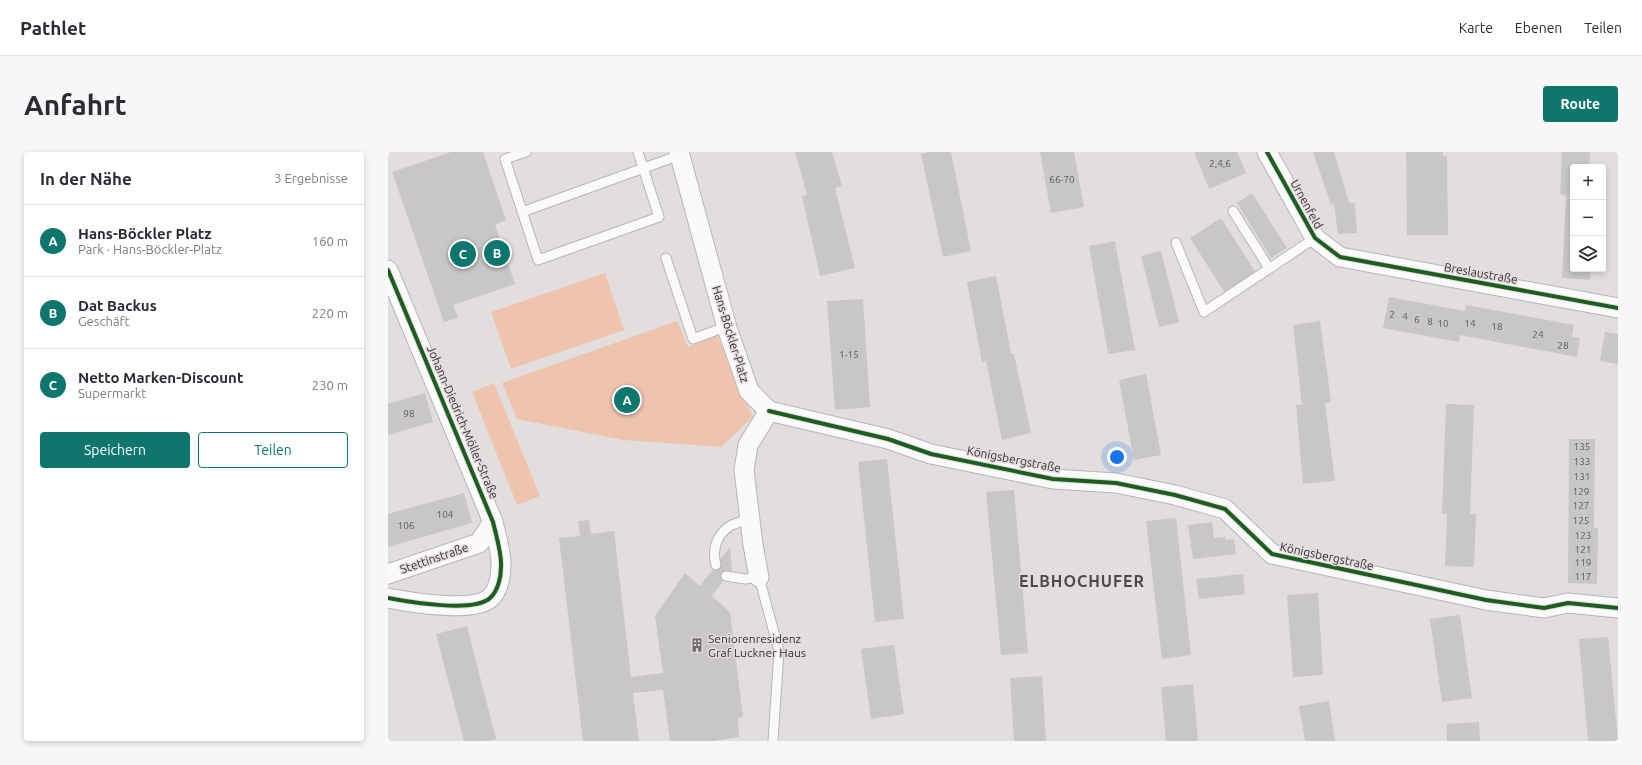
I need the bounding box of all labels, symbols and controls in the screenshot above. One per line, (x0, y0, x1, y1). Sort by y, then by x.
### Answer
text: Pathlet (20, 17, 86, 39)
text: Karte (1459, 20, 1493, 36)
text: Ebenen (1515, 20, 1562, 36)
text: Teilen (1584, 20, 1622, 36)
button: Route (1543, 86, 1618, 122)
text: Anfahrt (24, 89, 127, 120)
house number: 2,4,6 (1209, 158, 1231, 169)
map controls (1570, 164, 1606, 272)
button: + (1570, 164, 1606, 200)
text: In der Nähe (40, 169, 132, 188)
text: 3 Ergebnisse (274, 171, 348, 185)
house number: 66-70 (1049, 174, 1075, 185)
street label: Urnenfeld (1288, 177, 1326, 231)
button: − (1570, 200, 1606, 236)
text: Hans-Böckler Platz (78, 225, 212, 242)
text: A (48, 234, 58, 248)
text: 160 m (312, 234, 348, 248)
button: layers (1570, 236, 1606, 272)
pin: B (484, 238, 510, 268)
pin: C (450, 239, 476, 269)
text: Park · Hans-Böckler-Platz (78, 242, 222, 256)
street label: Breslaustraße (1443, 260, 1519, 286)
street label: Hans-Böckler-Platz (710, 284, 752, 384)
text: Dat Backus (78, 297, 157, 314)
text: B (49, 306, 57, 320)
text: 220 m (312, 306, 348, 320)
house number: 2 (1389, 309, 1395, 320)
house number: 4 (1402, 311, 1408, 322)
text: Geschäft (78, 314, 130, 328)
house number: 6 (1414, 314, 1420, 325)
house number: 8 (1427, 316, 1433, 327)
house number: 10 (1437, 318, 1449, 329)
house number: 14 (1464, 318, 1476, 329)
house number: 18 (1491, 321, 1503, 332)
house number: 24 (1532, 329, 1544, 340)
house number: 28 (1557, 340, 1569, 351)
street label: Johann-Diedrich-Möller-Straße (425, 343, 501, 501)
house number: 1-15 (839, 349, 859, 360)
text: Netto Marken-Discount (78, 369, 243, 386)
text: C (49, 378, 57, 392)
text: 230 m (312, 378, 348, 392)
pin: A (614, 385, 640, 415)
text: Supermarkt (78, 386, 146, 400)
house number: 98 (403, 408, 415, 419)
button: Speichern (40, 432, 190, 468)
button: Teilen (198, 432, 348, 468)
house number: 135 (1574, 441, 1590, 452)
street label: Königsbergstraße (966, 443, 1062, 475)
your location (1107, 447, 1127, 467)
house number: 133 (1574, 456, 1590, 467)
house number: 131 (1574, 471, 1590, 482)
house number: 129 (1573, 486, 1589, 497)
house number: 127 (1573, 500, 1589, 511)
house number: 104 (437, 509, 454, 520)
house number: 125 (1573, 515, 1589, 526)
house number: 106 (398, 520, 415, 531)
house number: 123 (1575, 530, 1591, 541)
street label: Stettinstraße (398, 540, 470, 576)
street label: Königsbergstraße (1279, 540, 1375, 572)
house number: 121 (1575, 544, 1591, 555)
house number: 119 (1575, 557, 1591, 568)
house number: 117 (1575, 571, 1591, 582)
district label: ELBHOCHUFER (1019, 572, 1145, 590)
place label: Seniorenresidenz Graf Luckner Haus (708, 632, 806, 659)
building icon: Seniorenresidenz Graf Luckner Haus (689, 637, 705, 653)

